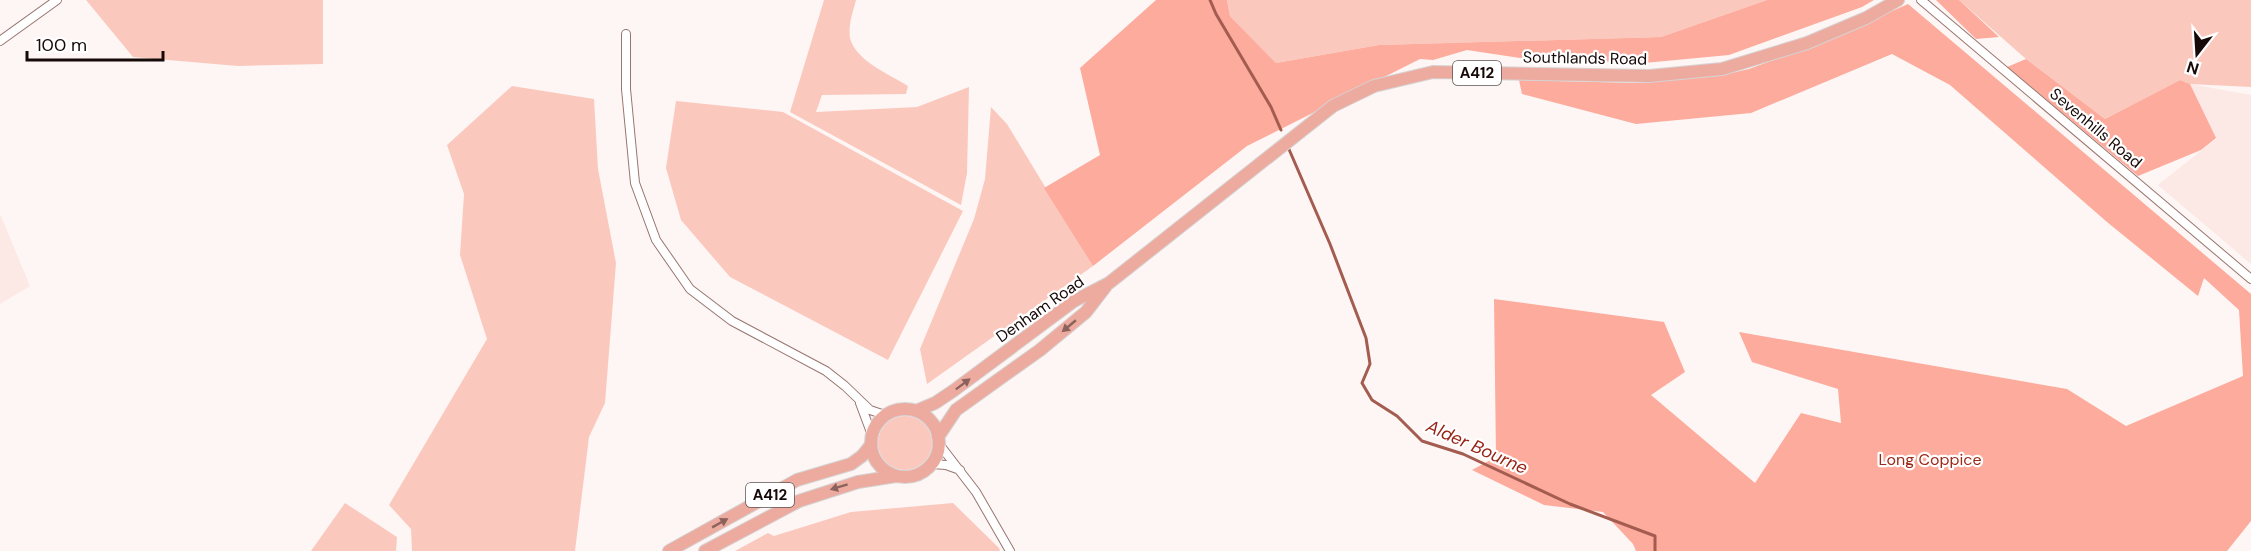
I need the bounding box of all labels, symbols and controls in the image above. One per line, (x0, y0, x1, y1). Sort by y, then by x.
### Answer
scale bar (27, 24, 164, 62)
north arrow (2167, 24, 2227, 84)
text: 100 m (36, 33, 87, 57)
street label: Southlands Road (1523, 46, 1647, 70)
text: N (2184, 56, 2201, 80)
road number: A412 (1453, 61, 1501, 85)
street label: Sevenhills Road (2046, 83, 2146, 173)
street label: Denham Road (992, 271, 1088, 347)
one-way arrow (1062, 319, 1077, 331)
one-way arrow (956, 378, 971, 390)
water label: Alder Bourne (1422, 414, 1531, 480)
park label: Long Coppice (1878, 449, 1982, 470)
road number: A412 (746, 483, 794, 507)
one-way arrow (830, 483, 848, 492)
one-way arrow (712, 517, 728, 528)

